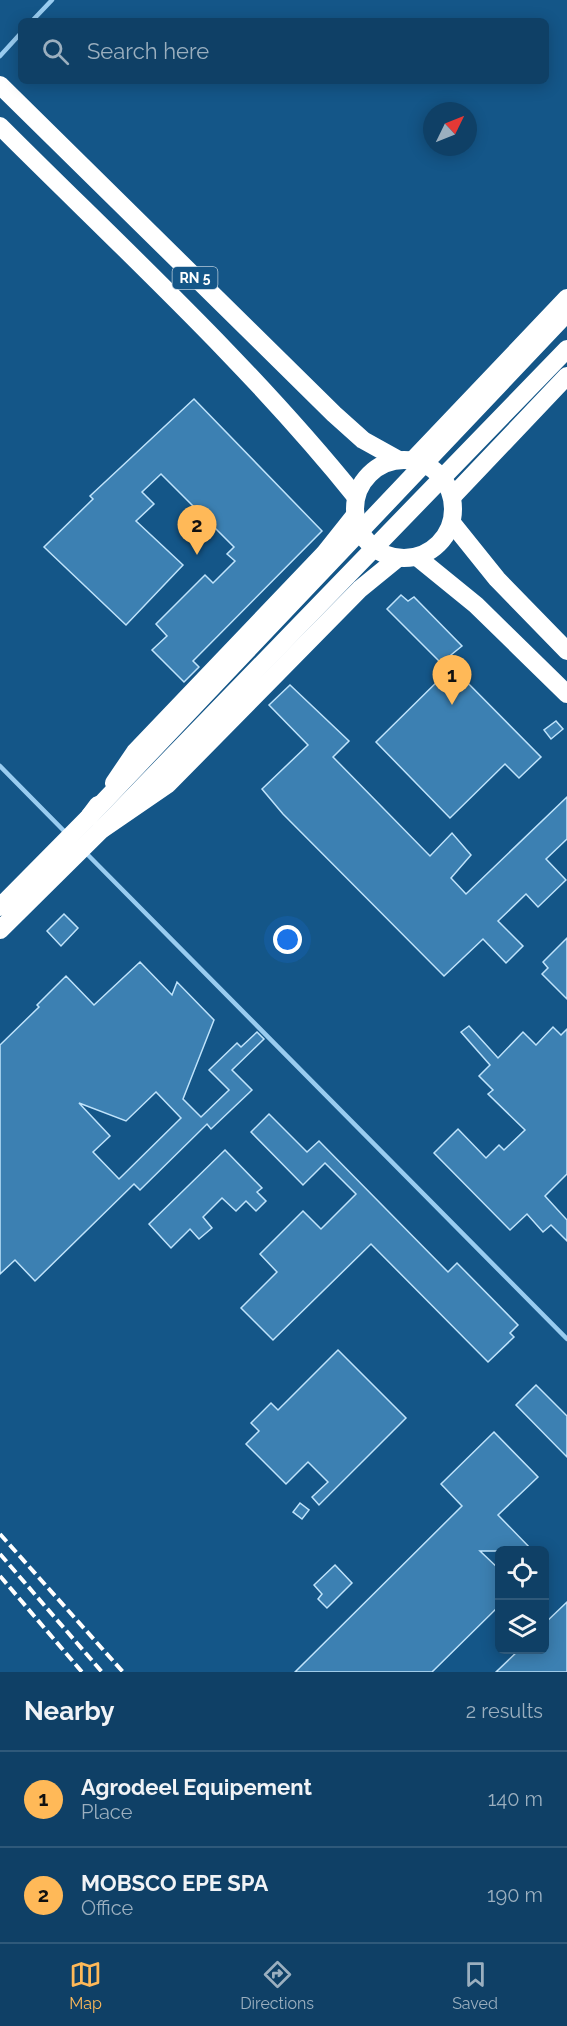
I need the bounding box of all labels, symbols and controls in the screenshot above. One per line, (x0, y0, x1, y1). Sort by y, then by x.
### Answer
search box (18, 18, 549, 84)
icon: search (39, 35, 72, 68)
text: Search here (87, 38, 209, 64)
north arrow (423, 102, 477, 156)
road number: RN 5 (172, 267, 218, 289)
pin: 2 (178, 506, 216, 555)
pin: 1 (432, 656, 472, 705)
your location (273, 925, 302, 954)
map controls (495, 1546, 549, 1654)
button: locate (495, 1546, 549, 1600)
button: layers (495, 1600, 549, 1654)
text: Nearby (24, 1696, 114, 1726)
text: 2 results (466, 1699, 543, 1723)
text: Agrodeel Equipement (81, 1774, 312, 1800)
text: 1 (39, 1787, 48, 1811)
text: 140 m (488, 1787, 543, 1811)
text: Place (81, 1800, 132, 1824)
text: MOBSCO EPE SPA (81, 1870, 268, 1896)
text: 2 (38, 1883, 49, 1907)
text: 190 m (487, 1883, 543, 1907)
text: Office (81, 1896, 133, 1920)
tab: Map (69, 1958, 102, 2013)
tab: Directions (240, 1958, 314, 2013)
tab: Saved (452, 1958, 498, 2013)

